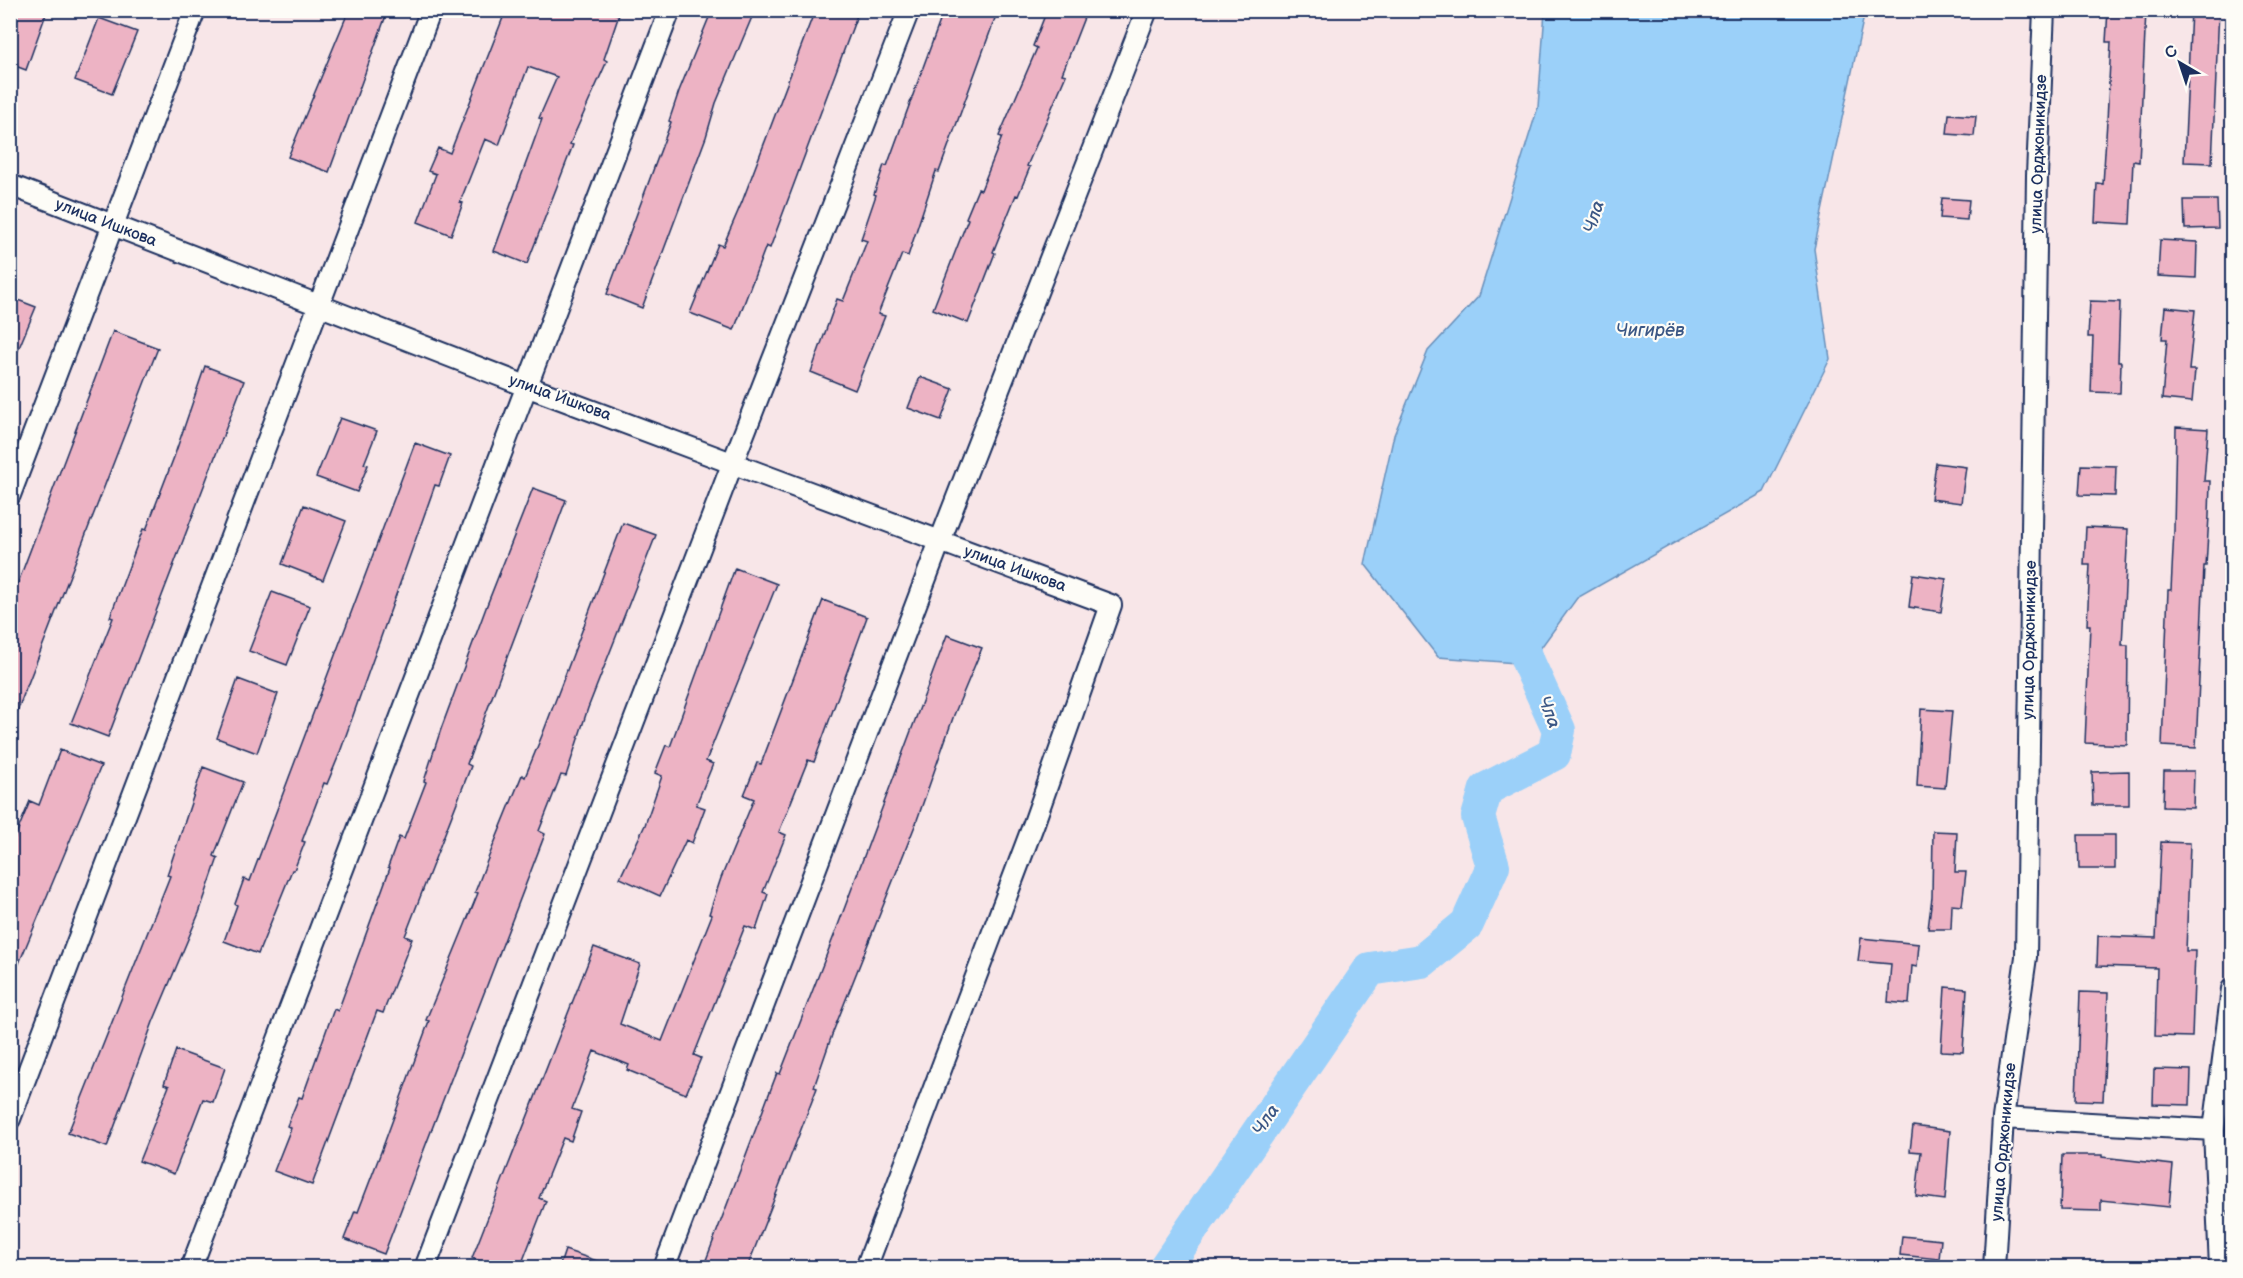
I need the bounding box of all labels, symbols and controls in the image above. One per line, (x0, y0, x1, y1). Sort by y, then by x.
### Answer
north arrow (2150, 33, 2210, 93)
text: С (2161, 42, 2182, 63)
street label: улица Орджоникидзе (2027, 74, 2051, 234)
street label: улица Ишкова (53, 195, 160, 251)
water label: Чла (1579, 198, 1609, 236)
water label: Чигирёв (1616, 320, 1685, 341)
street label: улица Ишкова (506, 371, 614, 425)
street label: улица Ишкова (961, 542, 1069, 596)
street label: улица Орджоникидзе (2019, 560, 2041, 720)
water label: Чла (1533, 693, 1565, 731)
street label: улица Орджоникидзе (1988, 1062, 2020, 1222)
water label: Чла (1248, 1100, 1284, 1140)

